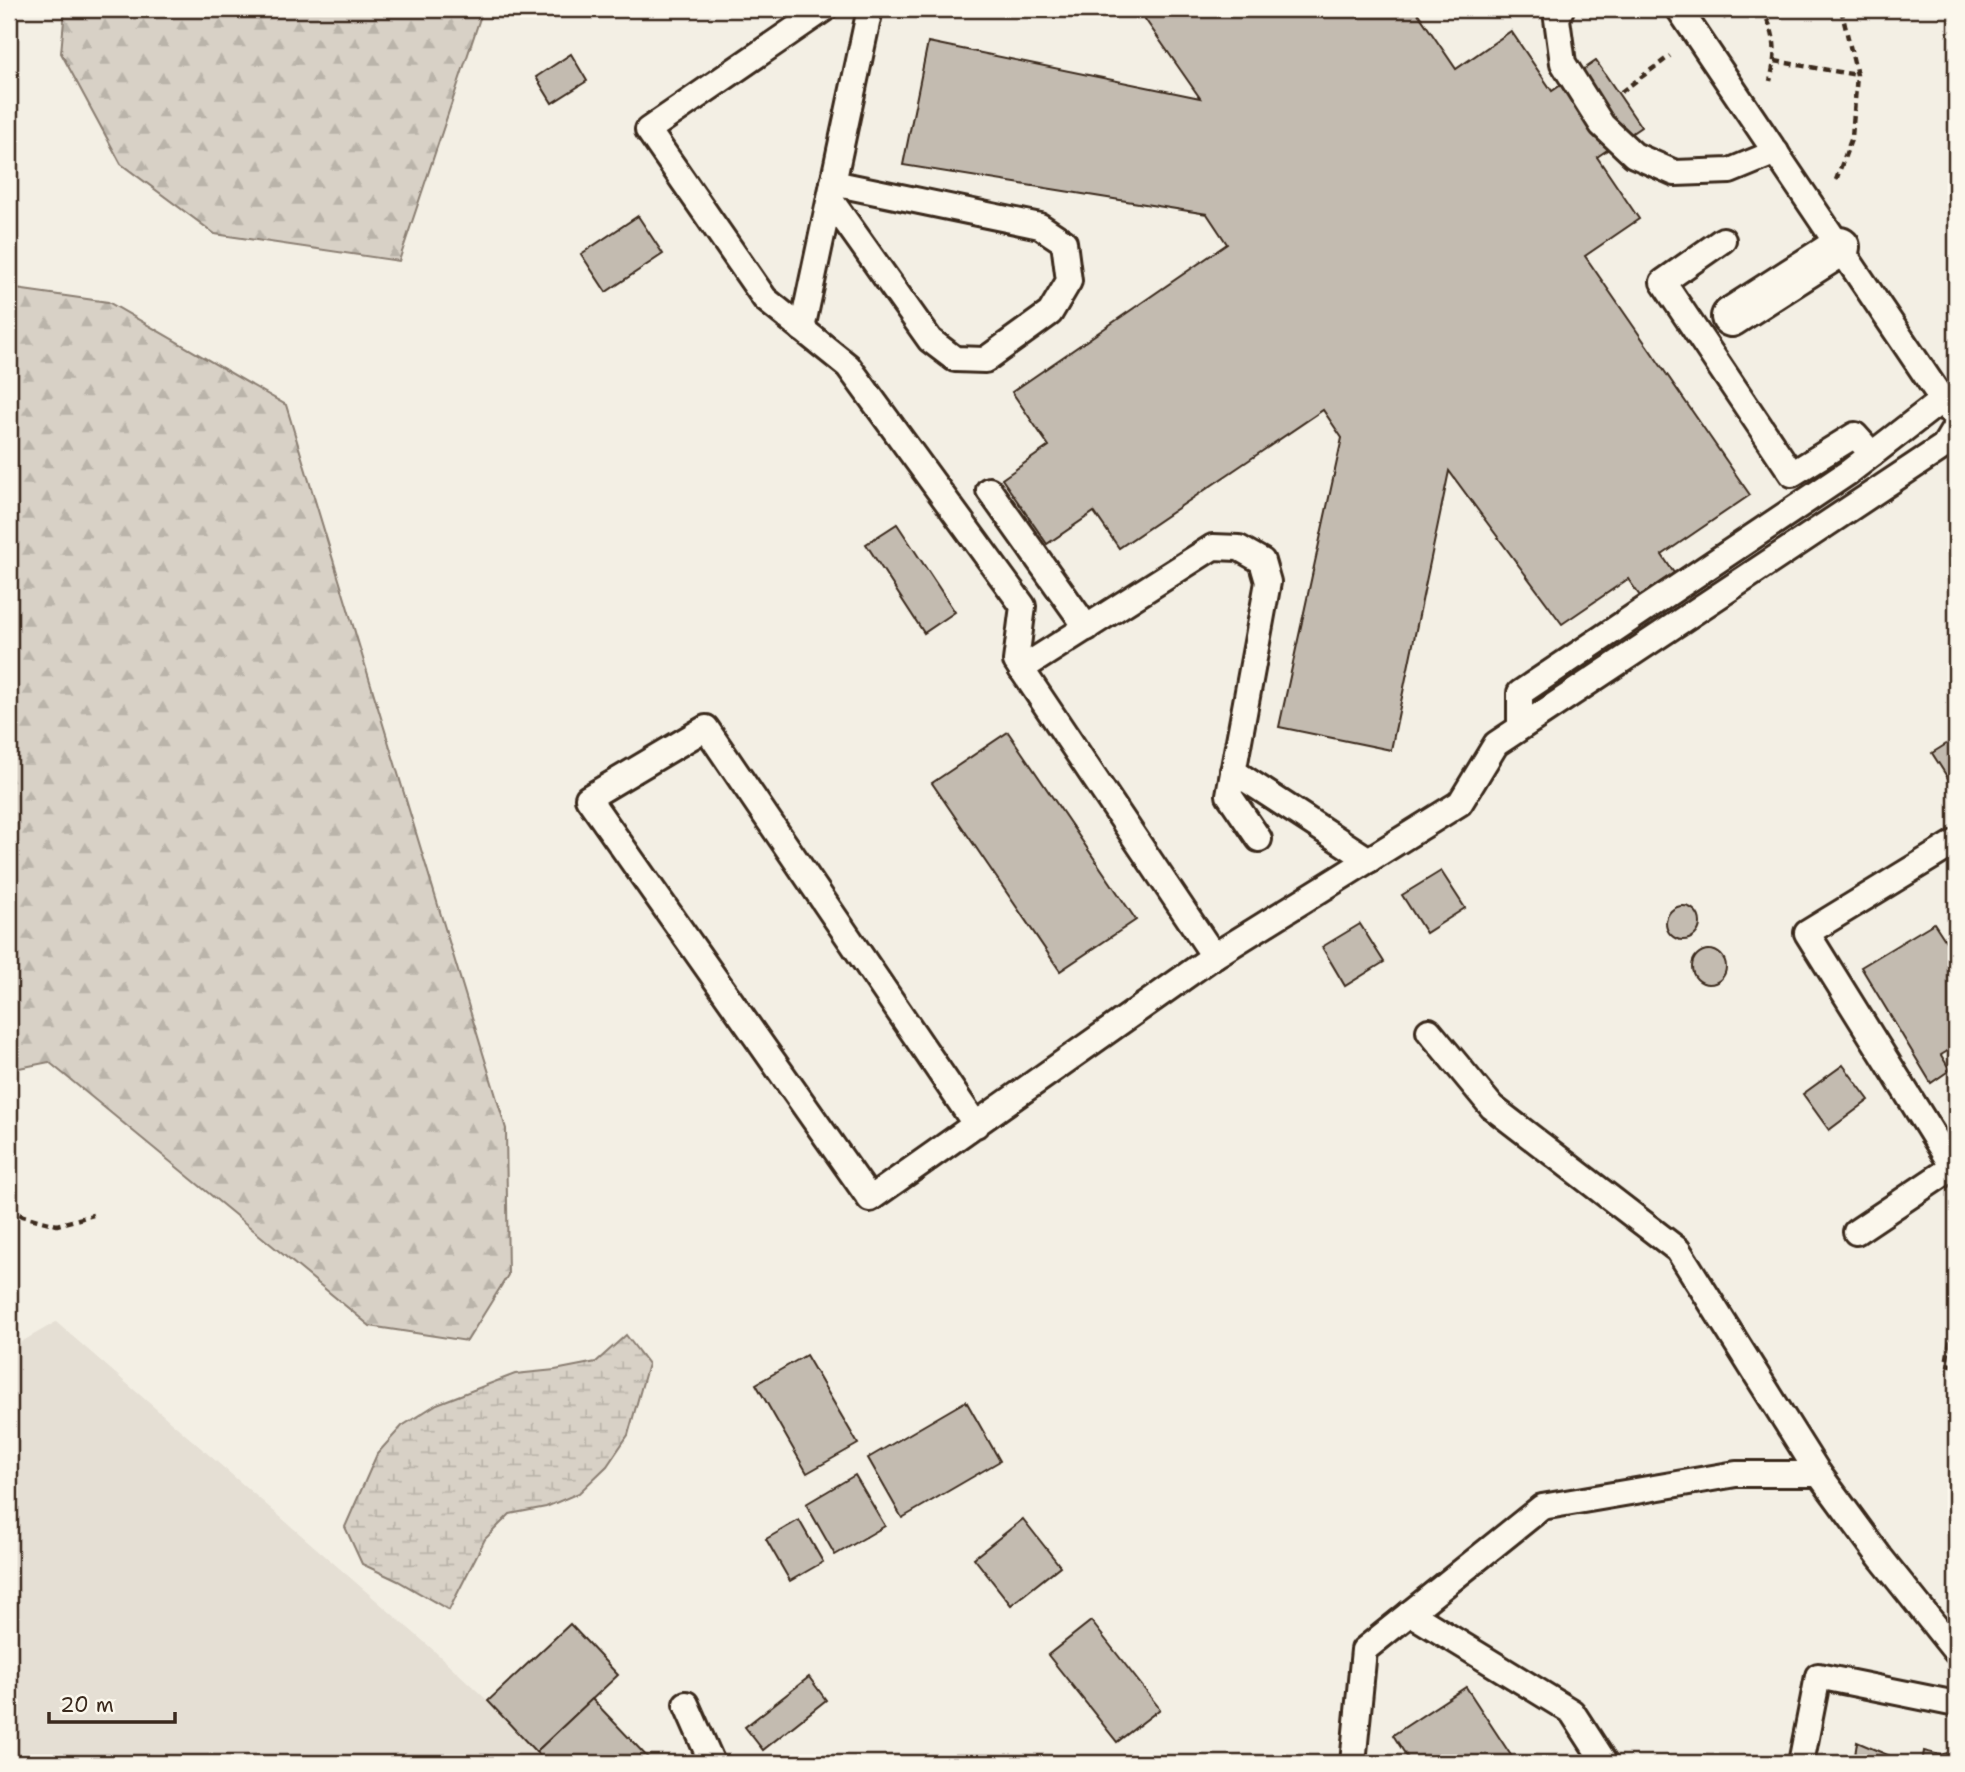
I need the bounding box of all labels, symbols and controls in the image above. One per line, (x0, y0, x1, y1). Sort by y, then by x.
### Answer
scale bar (49, 1681, 175, 1725)
text: 20 m (60, 1691, 114, 1719)

